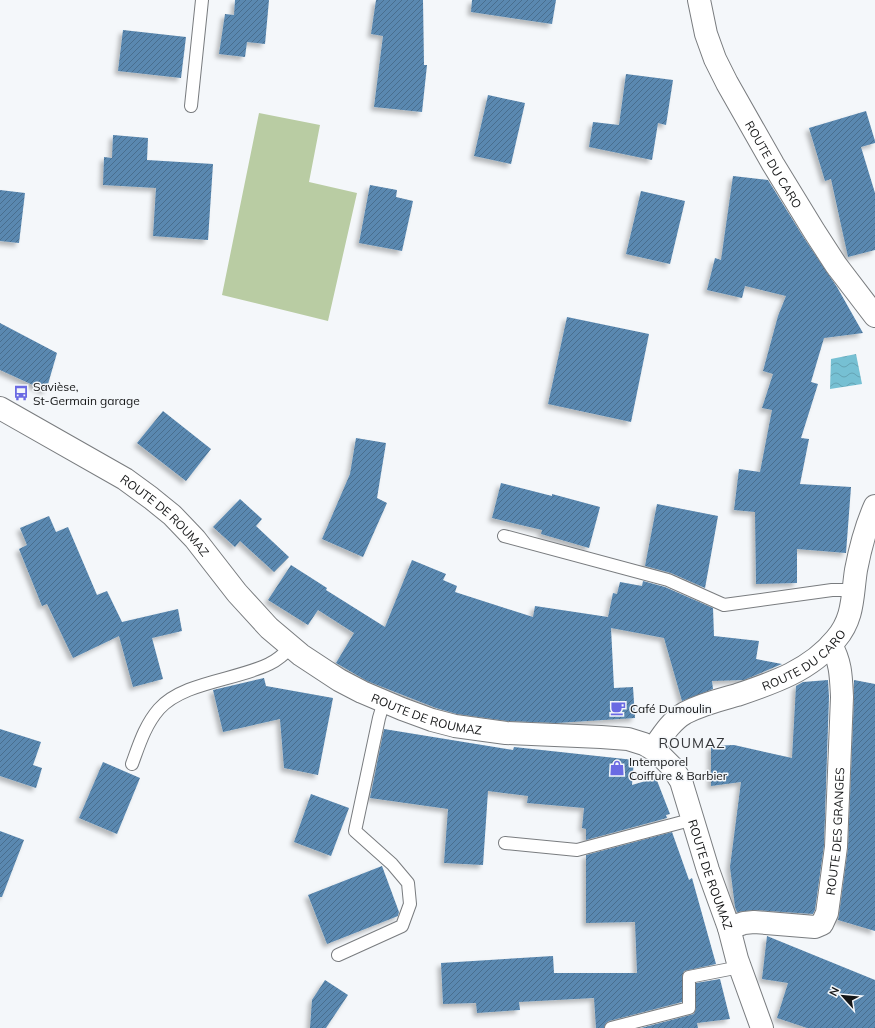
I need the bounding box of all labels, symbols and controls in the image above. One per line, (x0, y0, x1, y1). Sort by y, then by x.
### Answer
street label: ROUTE DU CARO (742, 118, 806, 211)
place label: Savièse, St-Germain garage (33, 379, 140, 408)
bus stop icon: Savièse, St-Germain garage (12, 384, 30, 402)
street label: ROUTE DE ROUMAZ (118, 471, 213, 559)
street label: ROUTE DU CARO (760, 626, 848, 693)
street label: ROUTE DE ROUMAZ (369, 689, 483, 737)
cafe icon: Café Dumoulin (609, 699, 627, 717)
place label: Café Dumoulin (630, 701, 712, 716)
district label: ROUMAZ (658, 734, 726, 752)
place label: Intemporel Coiffure & Barbier (629, 754, 728, 783)
shop icon: Intemporel Coiffure & Barbier (608, 759, 626, 777)
street label: ROUTE DES GRANGES (822, 767, 847, 896)
street label: ROUTE DE ROUMAZ (686, 817, 736, 931)
north arrow (823, 976, 863, 1016)
text: N (826, 985, 842, 998)

